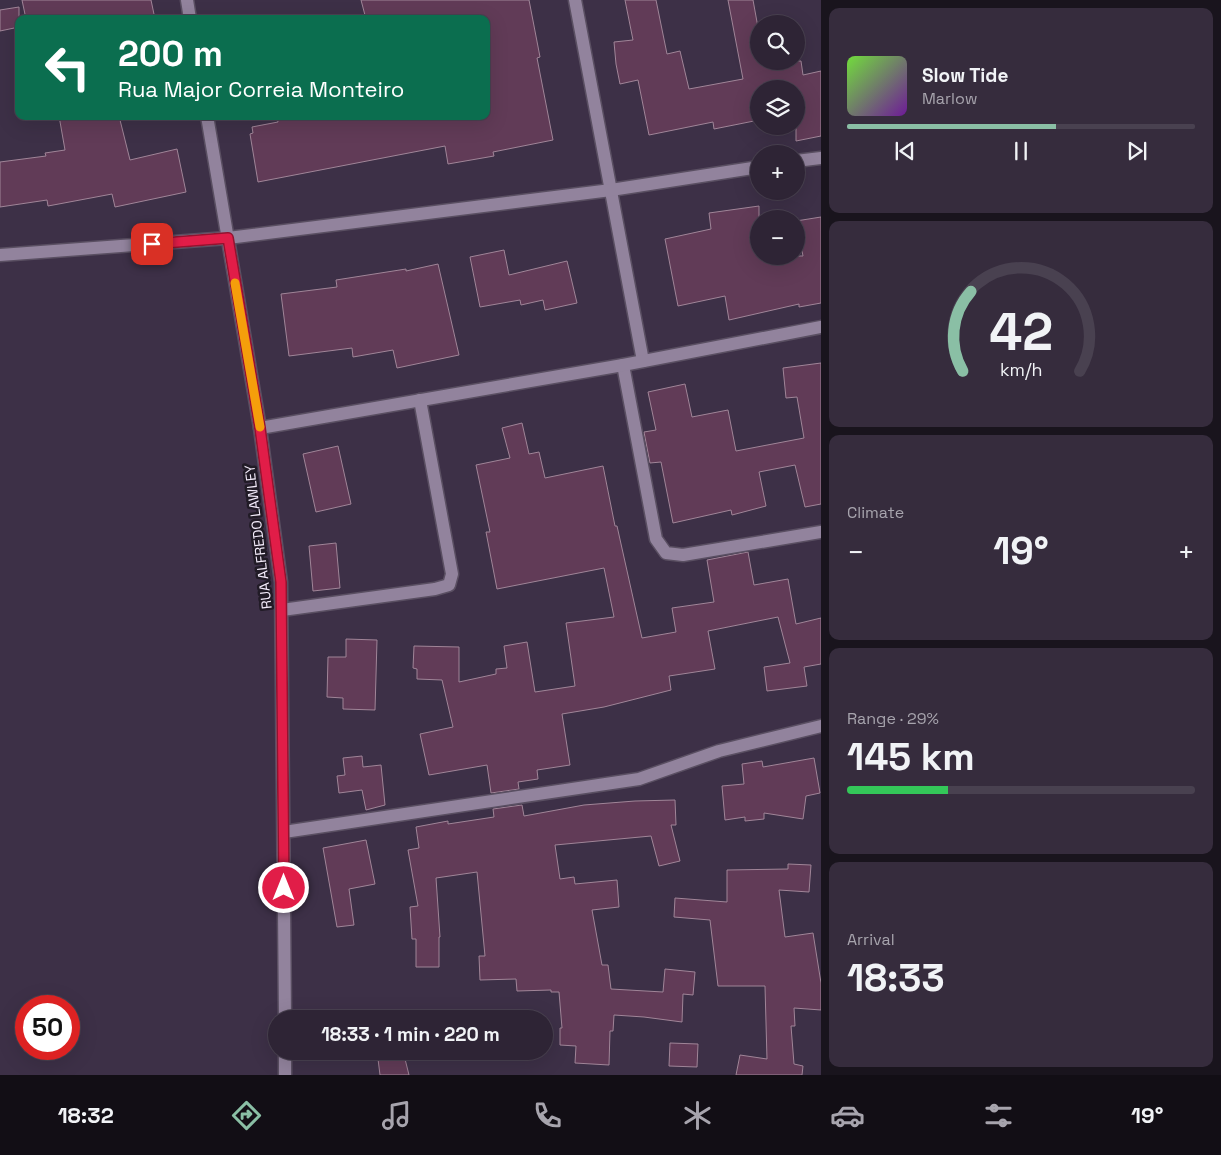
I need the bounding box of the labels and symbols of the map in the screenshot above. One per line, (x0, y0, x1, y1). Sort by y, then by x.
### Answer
pin (131, 223, 173, 265)
street label: RUA ALFREDO LAWLEY (240, 463, 276, 610)
position arrow (257, 861, 309, 913)
speed limit sign: 50 (15, 995, 80, 1060)

